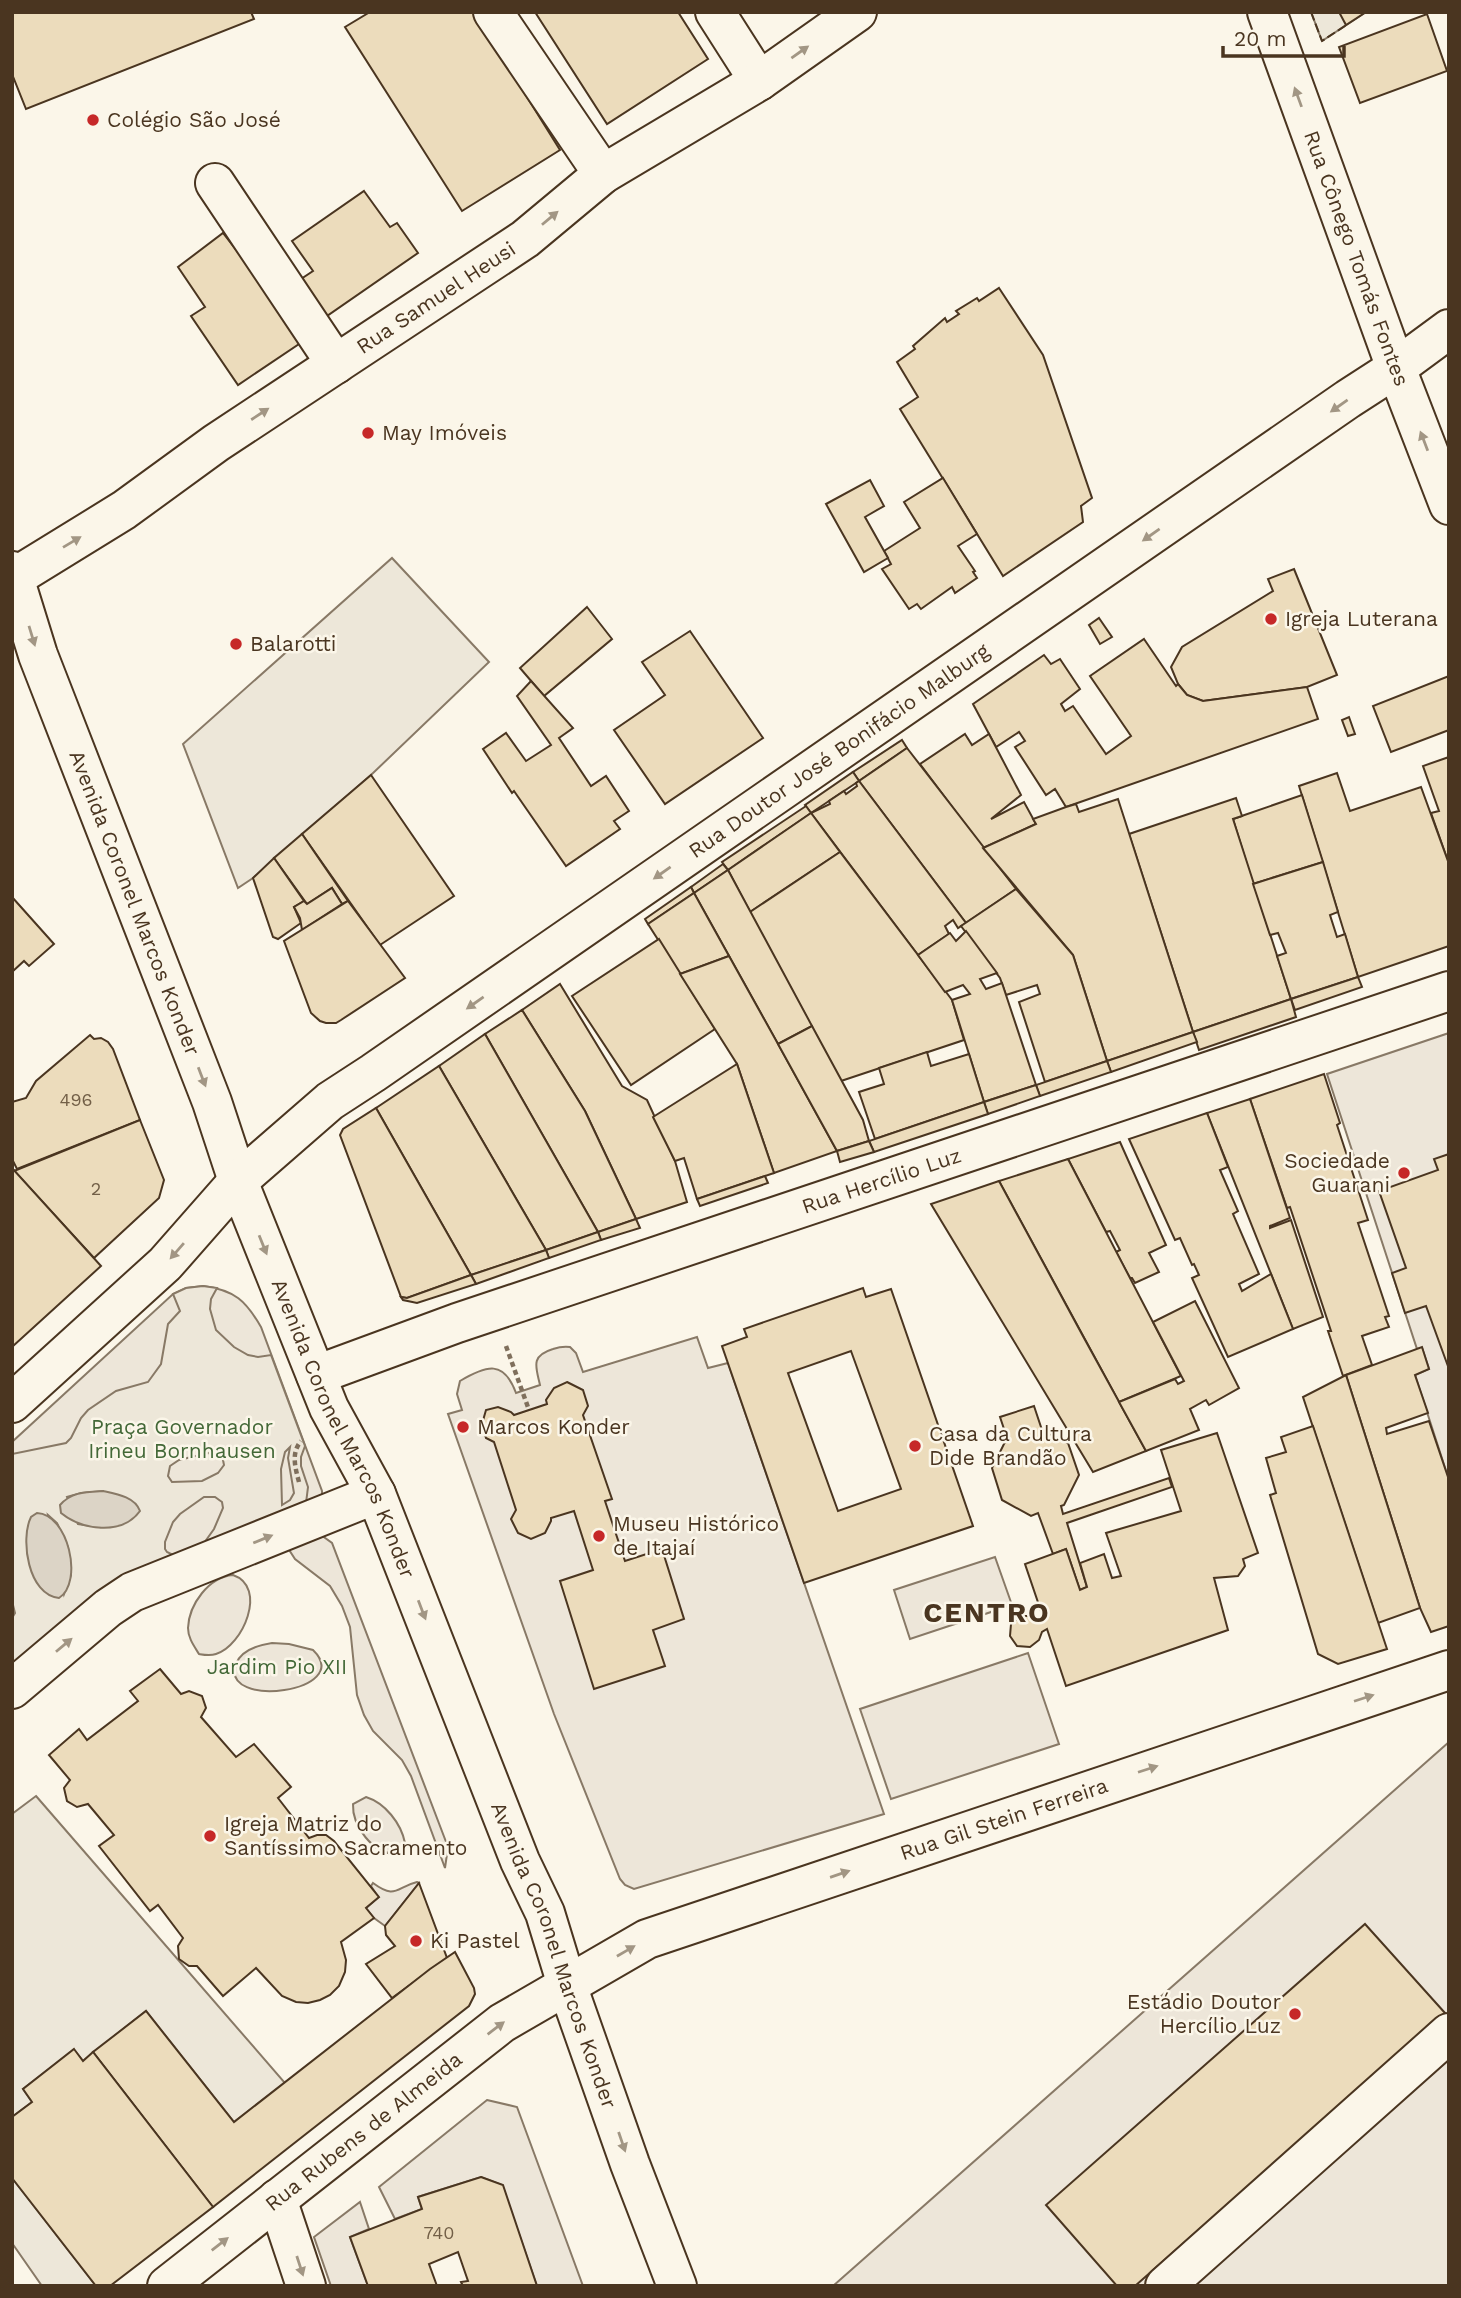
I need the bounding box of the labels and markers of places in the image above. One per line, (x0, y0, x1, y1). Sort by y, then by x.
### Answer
place label: Colégio São José (107, 107, 281, 132)
marker: Colégio São José (85, 112, 101, 128)
place label: May Imóveis (382, 420, 507, 445)
marker: May Imóveis (360, 425, 376, 441)
place label: Igreja Luterana (1285, 606, 1438, 631)
marker: Igreja Luterana (1263, 611, 1279, 627)
place label: Balarotti (250, 631, 336, 656)
marker: Balarotti (228, 636, 244, 652)
place label: Sociedade Guarani (1284, 1148, 1390, 1197)
marker: Sociedade Guarani (1396, 1165, 1412, 1181)
place label: Marcos Konder (477, 1414, 630, 1439)
marker: Marcos Konder (455, 1419, 471, 1435)
place label: Casa da Cultura Dide Brandão (929, 1421, 1092, 1470)
marker: Casa da Cultura Dide Brandão (907, 1438, 923, 1454)
place label: Museu Histórico de Itajaí (613, 1511, 779, 1560)
marker: Museu Histórico de Itajaí (591, 1528, 607, 1544)
place label: Igreja Matriz do Santíssimo Sacramento (224, 1811, 467, 1860)
marker: Igreja Matriz do Santíssimo Sacramento (202, 1828, 218, 1844)
place label: Ki Pastel (430, 1928, 520, 1953)
marker: Ki Pastel (408, 1933, 424, 1949)
place label: Estádio Doutor Hercílio Luz (1127, 1989, 1281, 2038)
marker: Estádio Doutor Hercílio Luz (1287, 2006, 1303, 2022)

